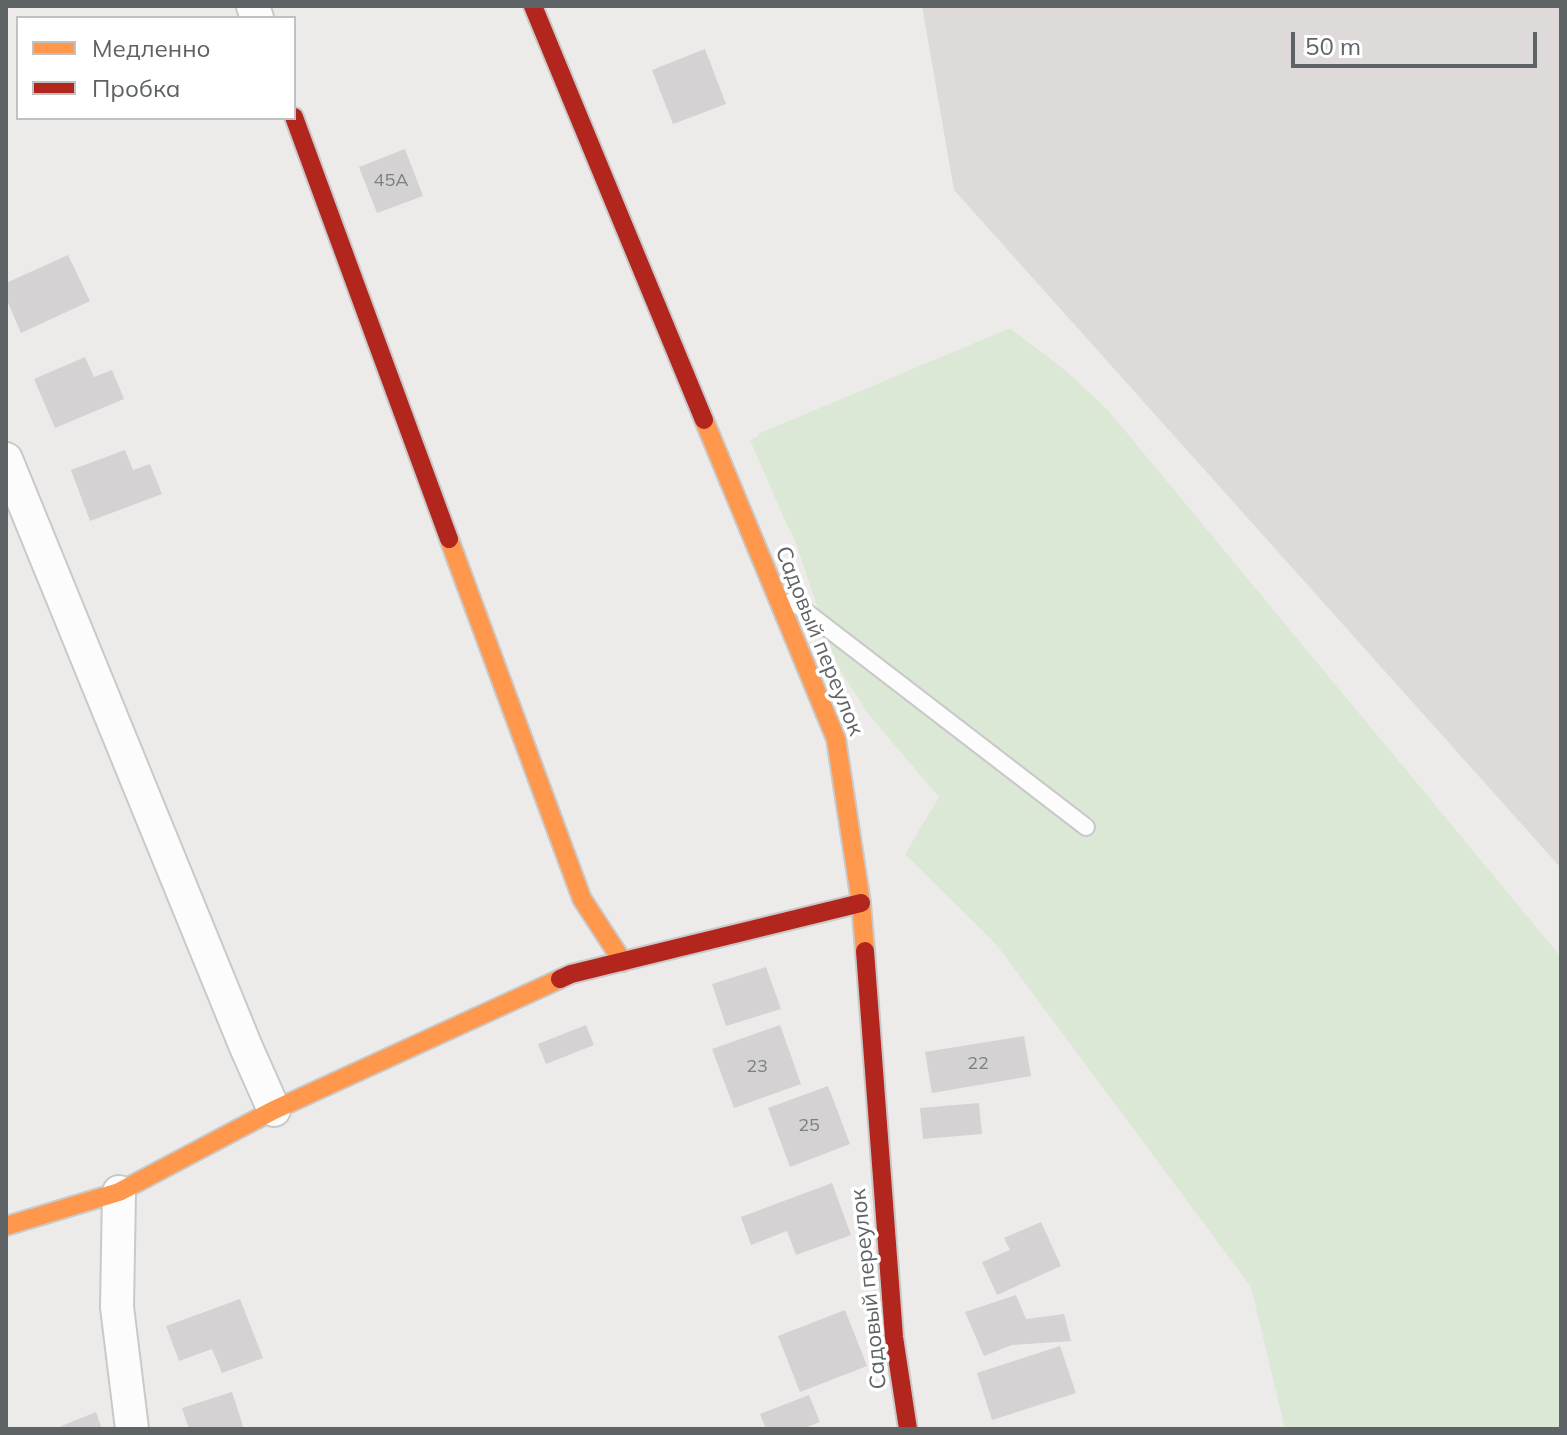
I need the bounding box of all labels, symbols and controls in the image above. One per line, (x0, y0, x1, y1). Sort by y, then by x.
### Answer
legend (16, 16, 296, 120)
scale bar (1295, 16, 1541, 66)
text: 50 m (1305, 31, 1361, 61)
text: Медленно (92, 33, 211, 63)
text: Пробка (92, 73, 180, 103)
house number: 45А (374, 170, 408, 192)
street label: Садовый переулок (769, 543, 869, 739)
house number: 22 (967, 1053, 989, 1075)
house number: 23 (746, 1056, 768, 1078)
house number: 25 (798, 1115, 820, 1137)
street label: Садовый переулок (845, 1187, 893, 1391)

